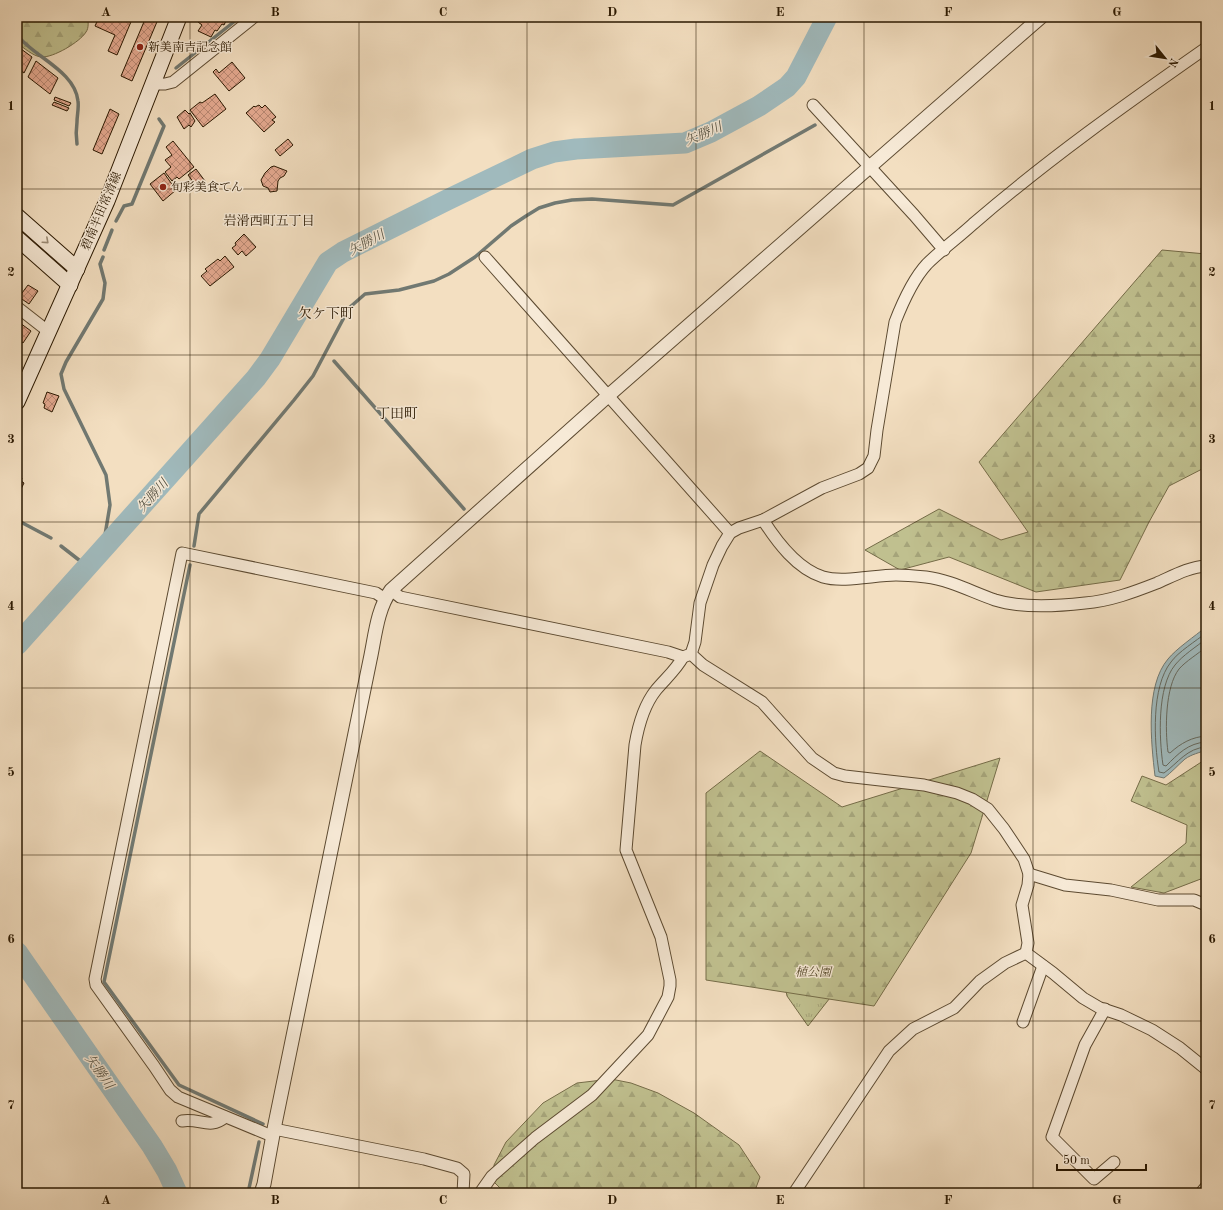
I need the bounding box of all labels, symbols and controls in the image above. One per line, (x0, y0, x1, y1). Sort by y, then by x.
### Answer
text: A (101, 6, 111, 19)
text: B (270, 6, 280, 19)
text: C (439, 6, 447, 19)
text: D (607, 6, 617, 19)
text: E (776, 6, 785, 19)
text: F (944, 6, 953, 19)
text: G (1112, 6, 1122, 19)
north arrow (1145, 38, 1185, 78)
place label: 新美南吉記念館 (148, 40, 232, 54)
marker: 新美南吉記念館 (135, 42, 145, 52)
text: N (1165, 56, 1179, 69)
text: 1 (7, 100, 15, 113)
text: 1 (1208, 100, 1216, 113)
water label: 矢勝川 (683, 119, 726, 148)
street label: 碧南半田常滑線 (78, 170, 124, 252)
place label: 旬彩美食てん (171, 180, 243, 194)
marker: 旬彩美食てん (158, 182, 168, 192)
district label: 岩滑西町五丁目 (223, 214, 315, 228)
water label: 矢勝川 (346, 227, 389, 258)
one-way arrow (41, 237, 49, 244)
text: 2 (7, 266, 15, 279)
text: 2 (1208, 266, 1216, 279)
district label: 欠ケ下町 (298, 306, 354, 321)
district label: 丁田町 (376, 406, 418, 421)
text: 3 (7, 433, 15, 446)
text: 3 (1208, 433, 1216, 446)
water label: 矢勝川 (134, 475, 172, 515)
text: 4 (7, 600, 15, 613)
text: 4 (1208, 600, 1216, 613)
text: 5 (7, 766, 15, 779)
text: 5 (1208, 766, 1216, 779)
text: 6 (7, 933, 15, 946)
text: 6 (1208, 933, 1216, 946)
park label: 植公園 (795, 965, 833, 979)
water label: 矢勝川 (82, 1052, 117, 1093)
text: 7 (7, 1099, 15, 1112)
text: 7 (1208, 1099, 1216, 1112)
scale bar (1057, 1146, 1146, 1172)
text: 50 m (1063, 1154, 1090, 1167)
text: A (101, 1194, 111, 1207)
text: B (270, 1194, 280, 1207)
text: C (439, 1194, 447, 1207)
text: D (607, 1194, 617, 1207)
text: E (776, 1194, 785, 1207)
text: F (944, 1194, 953, 1207)
text: G (1112, 1194, 1122, 1207)

